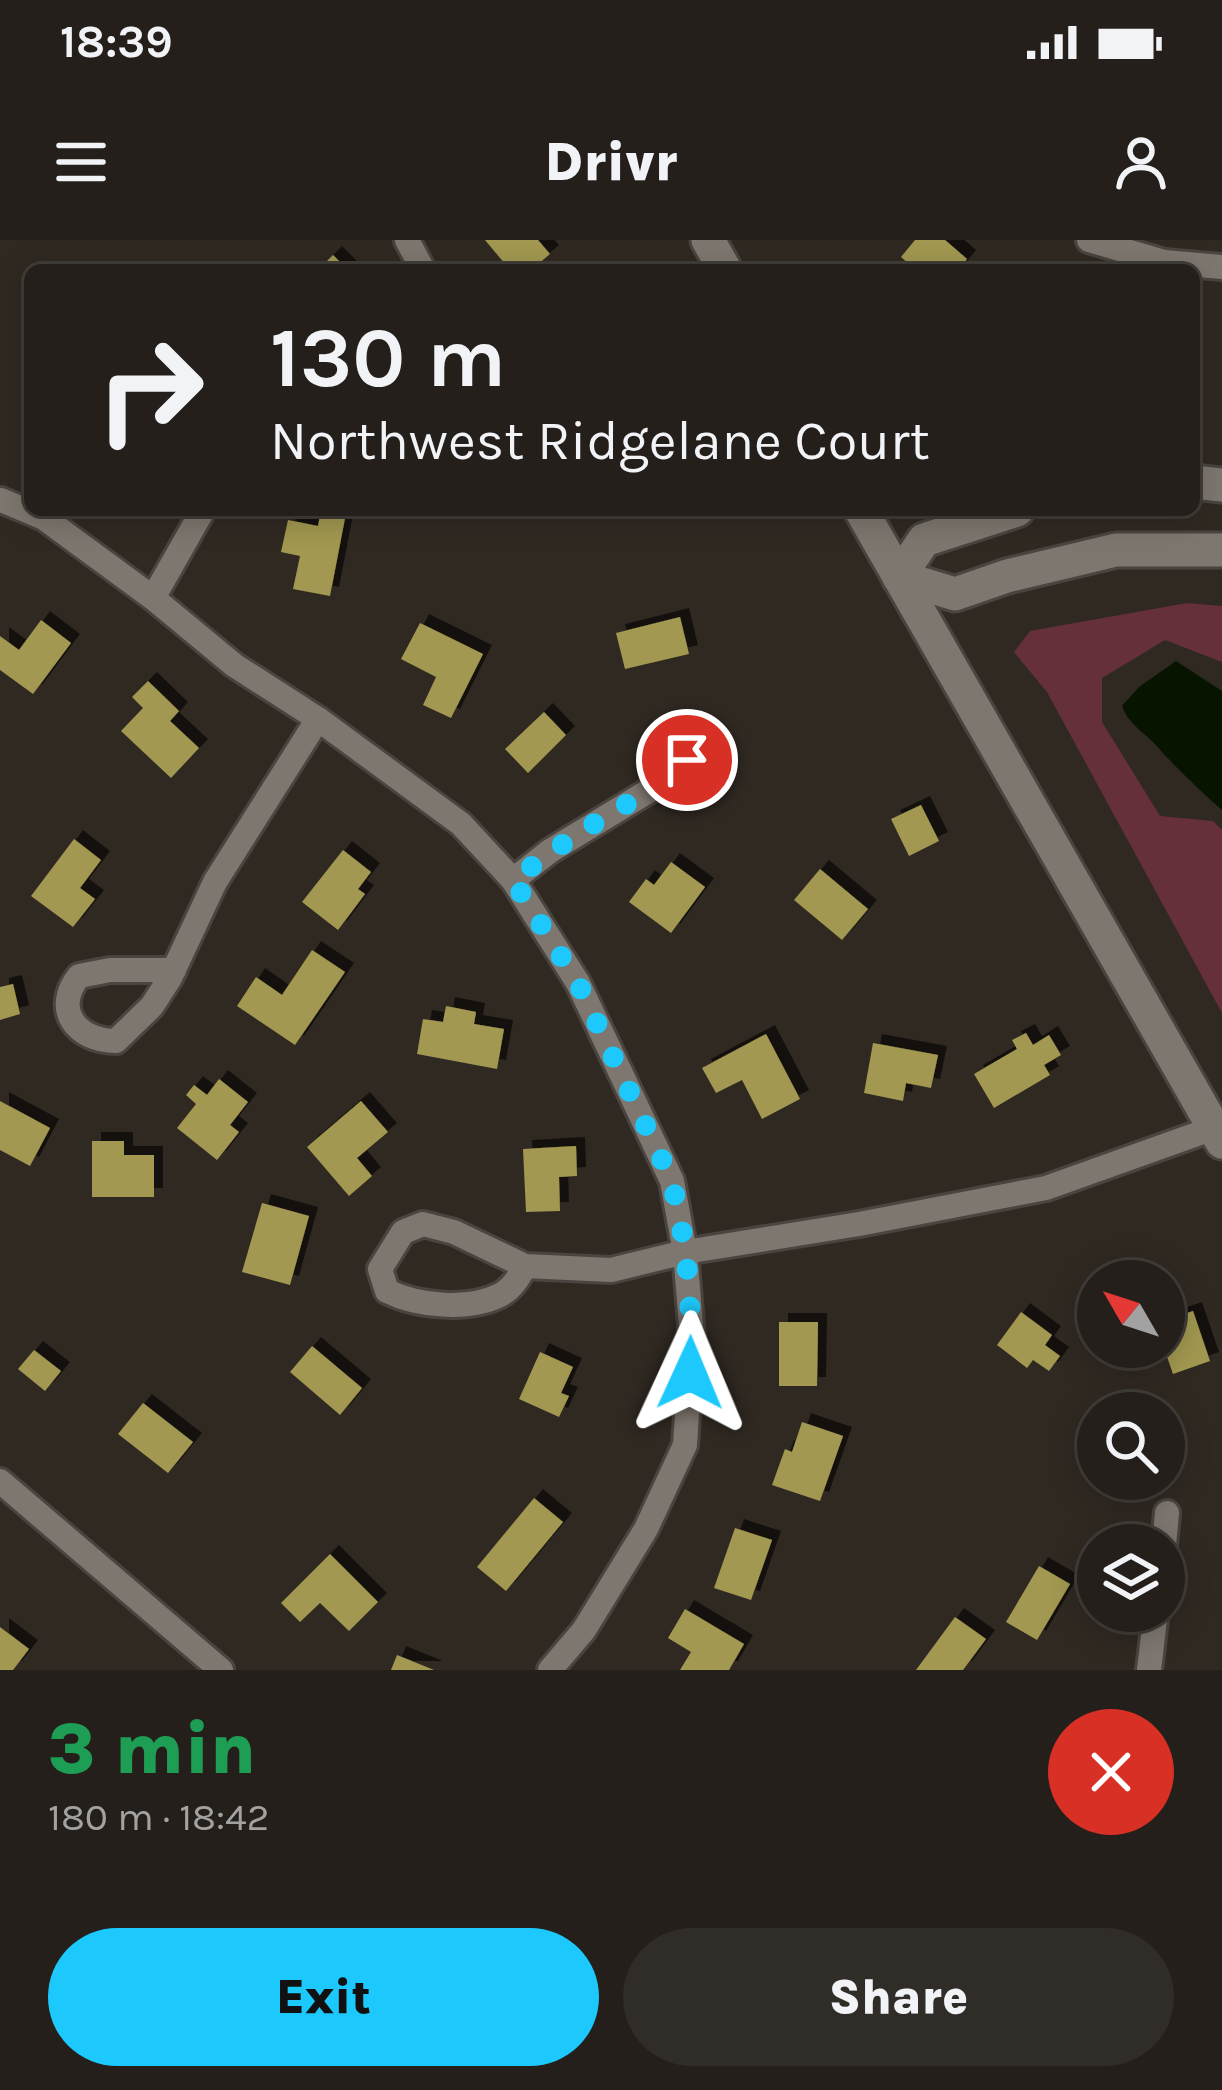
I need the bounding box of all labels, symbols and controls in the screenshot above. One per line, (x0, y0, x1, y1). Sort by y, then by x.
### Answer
text: 18:39 (60, 16, 173, 68)
icon: menu (48, 129, 114, 195)
icon: person (1108, 129, 1174, 195)
text: Drivr (545, 130, 677, 194)
text: 130 m (270, 309, 506, 407)
icon: right (72, 312, 228, 468)
text: Northwest Ridgelane Court (270, 409, 930, 473)
pin (636, 709, 738, 811)
icon: arrive (654, 727, 720, 793)
north arrow (1077, 1260, 1185, 1368)
map controls (1077, 1260, 1185, 1632)
position arrow (627, 1310, 753, 1436)
button: search (1077, 1392, 1185, 1500)
button: layers (1077, 1524, 1185, 1632)
text: 3 min (48, 1707, 256, 1791)
button: close (1048, 1709, 1174, 1835)
text: 180 m · 18:42 (48, 1794, 269, 1840)
button: Exit (48, 1928, 599, 2066)
button: Share (623, 1928, 1174, 2066)

